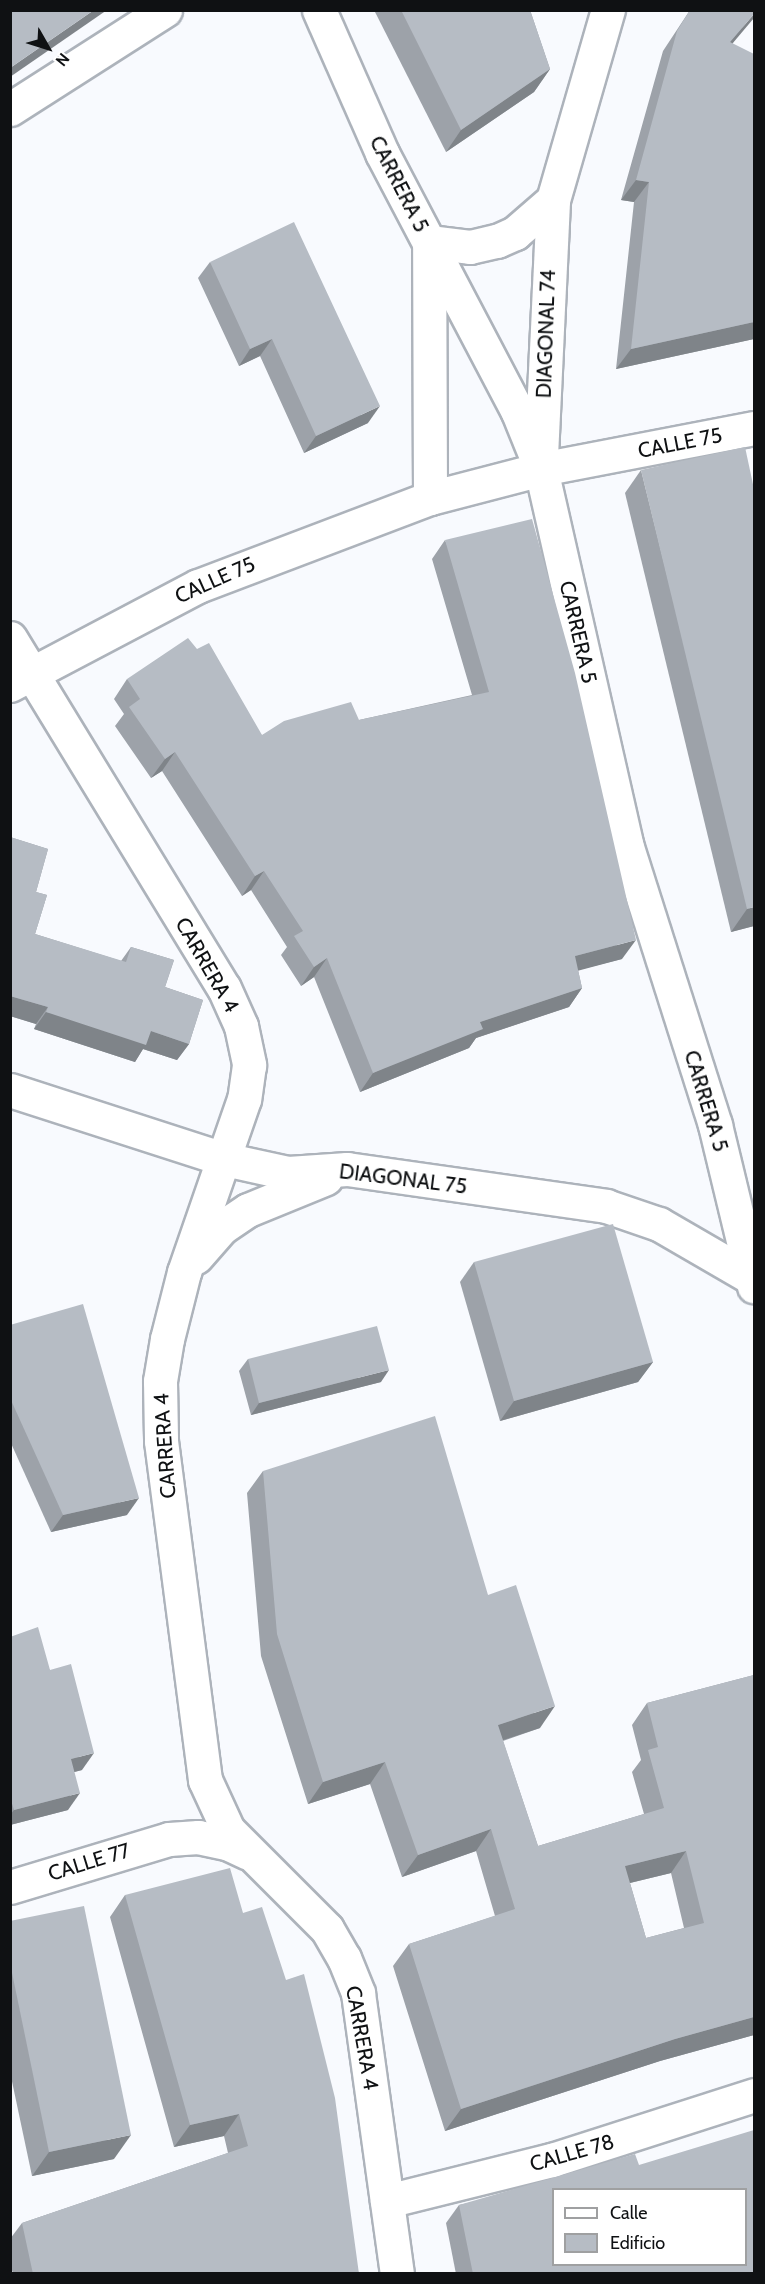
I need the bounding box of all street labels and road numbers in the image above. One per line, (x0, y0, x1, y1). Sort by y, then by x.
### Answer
street label: CARRERA 5 (364, 132, 434, 236)
street label: DIAGONAL 74 (531, 269, 561, 399)
street label: CALLE 75 (636, 423, 724, 463)
street label: CALLE 75 (171, 551, 259, 609)
street label: CARRERA 5 (554, 578, 602, 686)
street label: CARRERA 4 (170, 913, 244, 1017)
street label: CARRERA 5 (679, 1047, 733, 1155)
street label: DIAGONAL 75 (338, 1159, 468, 1199)
street label: CARRERA 4 (149, 1393, 181, 1499)
street label: CALLE 77 (45, 1838, 133, 1886)
street label: CARRERA 4 (340, 1984, 384, 2092)
street label: CALLE 78 (527, 2129, 617, 2177)

